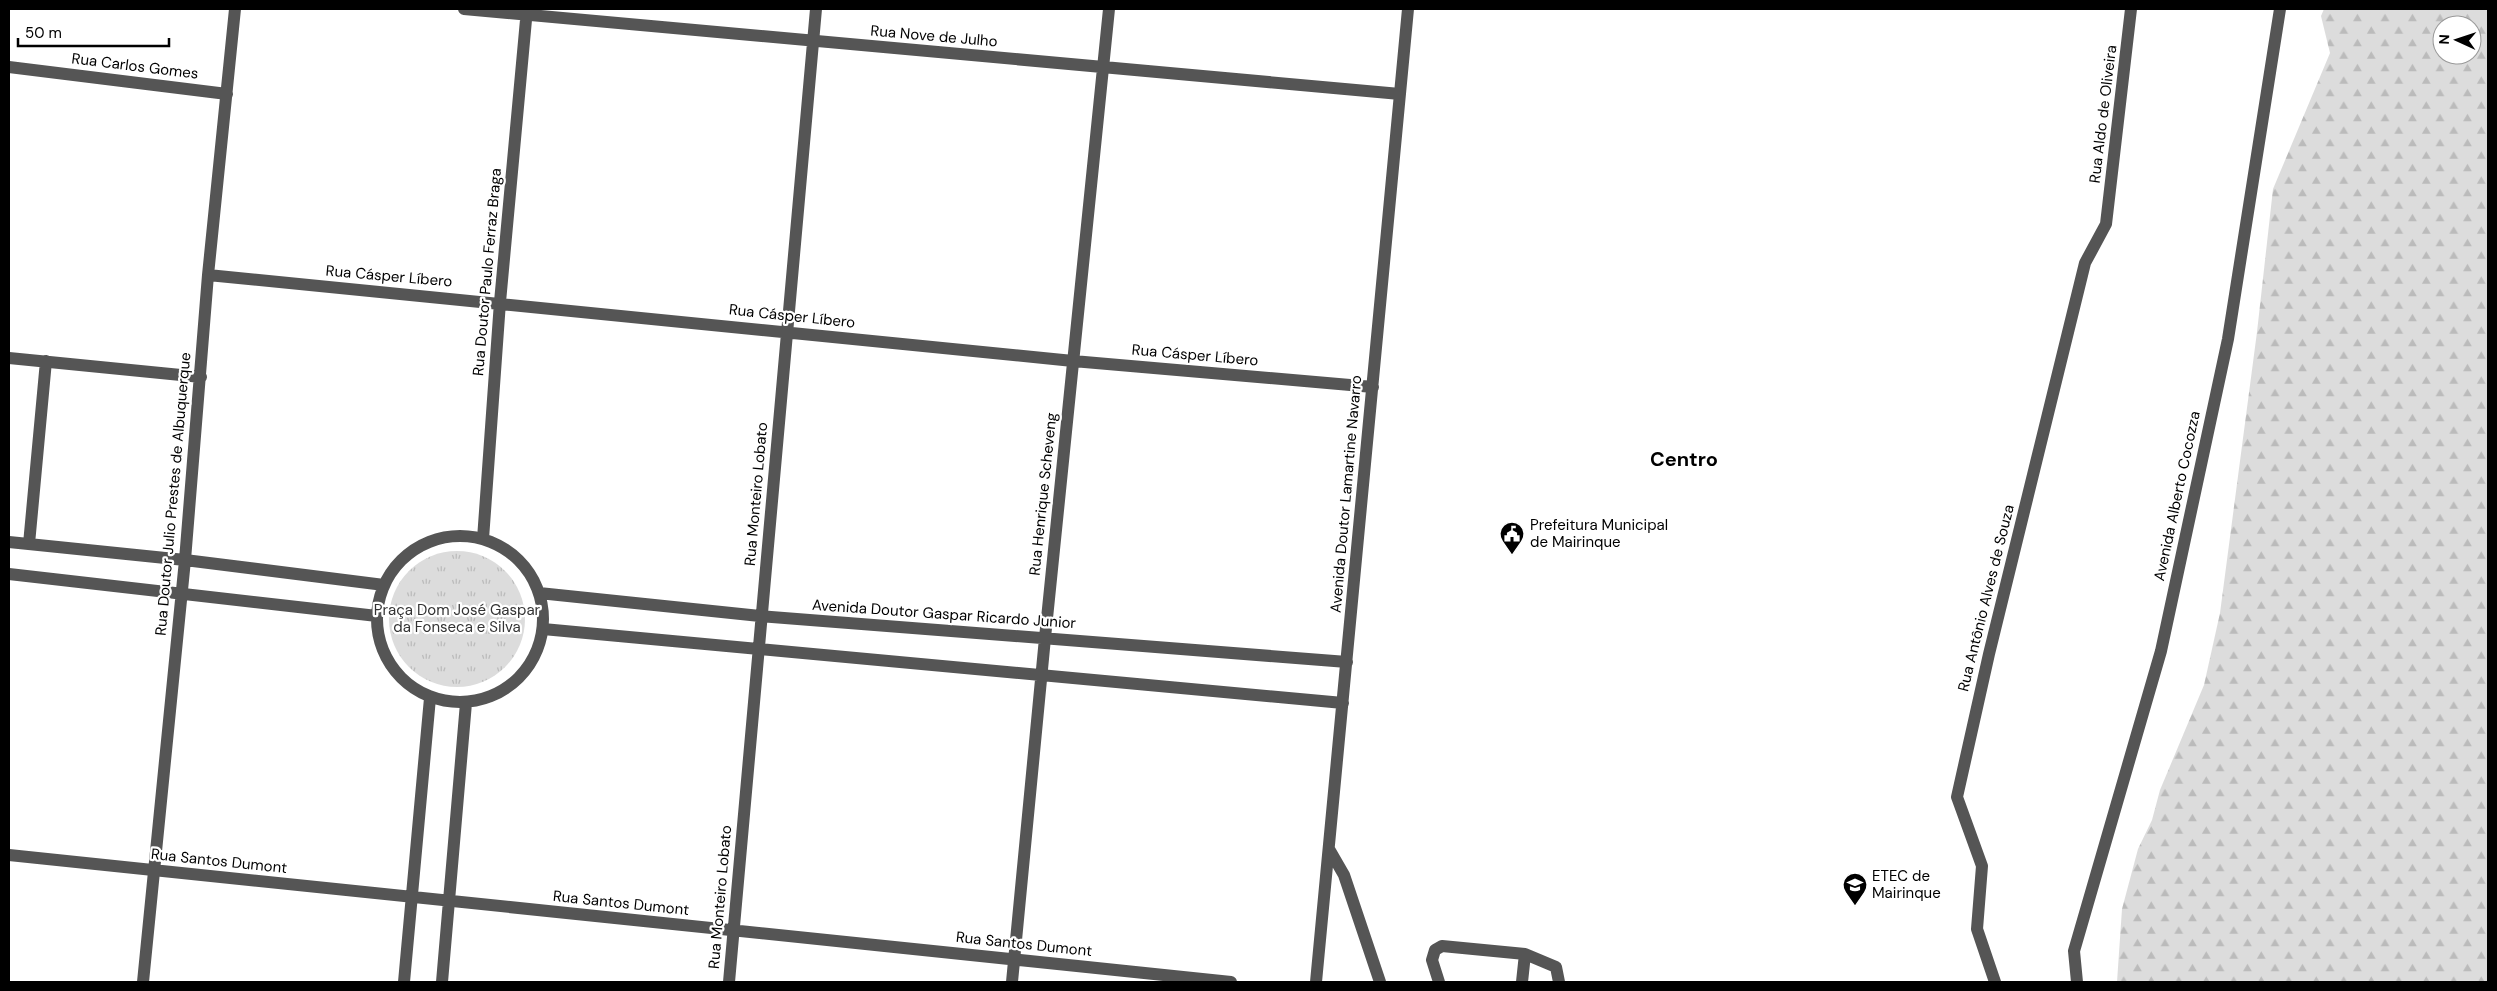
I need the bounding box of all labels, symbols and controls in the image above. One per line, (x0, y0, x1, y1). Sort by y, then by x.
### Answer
scale bar (18, 15, 169, 47)
north arrow (2432, 15, 2482, 65)
street label: Rua Nove de Julho (870, 20, 998, 52)
text: 50 m (25, 23, 62, 43)
text: N (2435, 34, 2453, 45)
street label: Rua Aldo de Oliveira (2085, 44, 2121, 184)
street label: Rua Carlos Gomes (70, 48, 200, 84)
street label: Rua Doutor Paulo Ferraz Braga (468, 167, 506, 377)
street label: Rua Cásper Líbero (325, 261, 453, 291)
street label: Rua Cásper Líbero (728, 299, 856, 333)
street label: Rua Cásper Líbero (1131, 340, 1259, 370)
street label: Rua Doutor Julio Prestes de Albuquerque (151, 351, 195, 637)
street label: Avenida Doutor Lamartine Navarro (1326, 374, 1366, 614)
street label: Avenida Alberto Cocozza (2149, 409, 2205, 583)
street label: Rua Henrique Scheveng (1024, 411, 1062, 577)
street label: Rua Monteiro Lobato (740, 421, 772, 567)
district label: Centro (1650, 446, 1718, 472)
street label: Rua Antônio Alves de Souza (1953, 502, 2019, 694)
place label: Prefeitura Municipal de Mairinque (1530, 515, 1668, 552)
public building icon: Prefeitura Municipal de Mairinque (1499, 521, 1525, 555)
street label: Avenida Doutor Gaspar Ricardo Junior (811, 595, 1077, 633)
park label: Praça Dom José Gaspar da Fonseca e Silva (374, 600, 541, 637)
street label: Rua Monteiro Lobato (704, 824, 736, 970)
street label: Rua Santos Dumont (150, 844, 288, 878)
place label: ETEC de Mairinque (1872, 866, 1941, 903)
school or university icon: ETEC de Mairinque (1842, 872, 1868, 906)
street label: Rua Santos Dumont (552, 886, 690, 920)
street label: Rua Santos Dumont (955, 927, 1093, 961)

